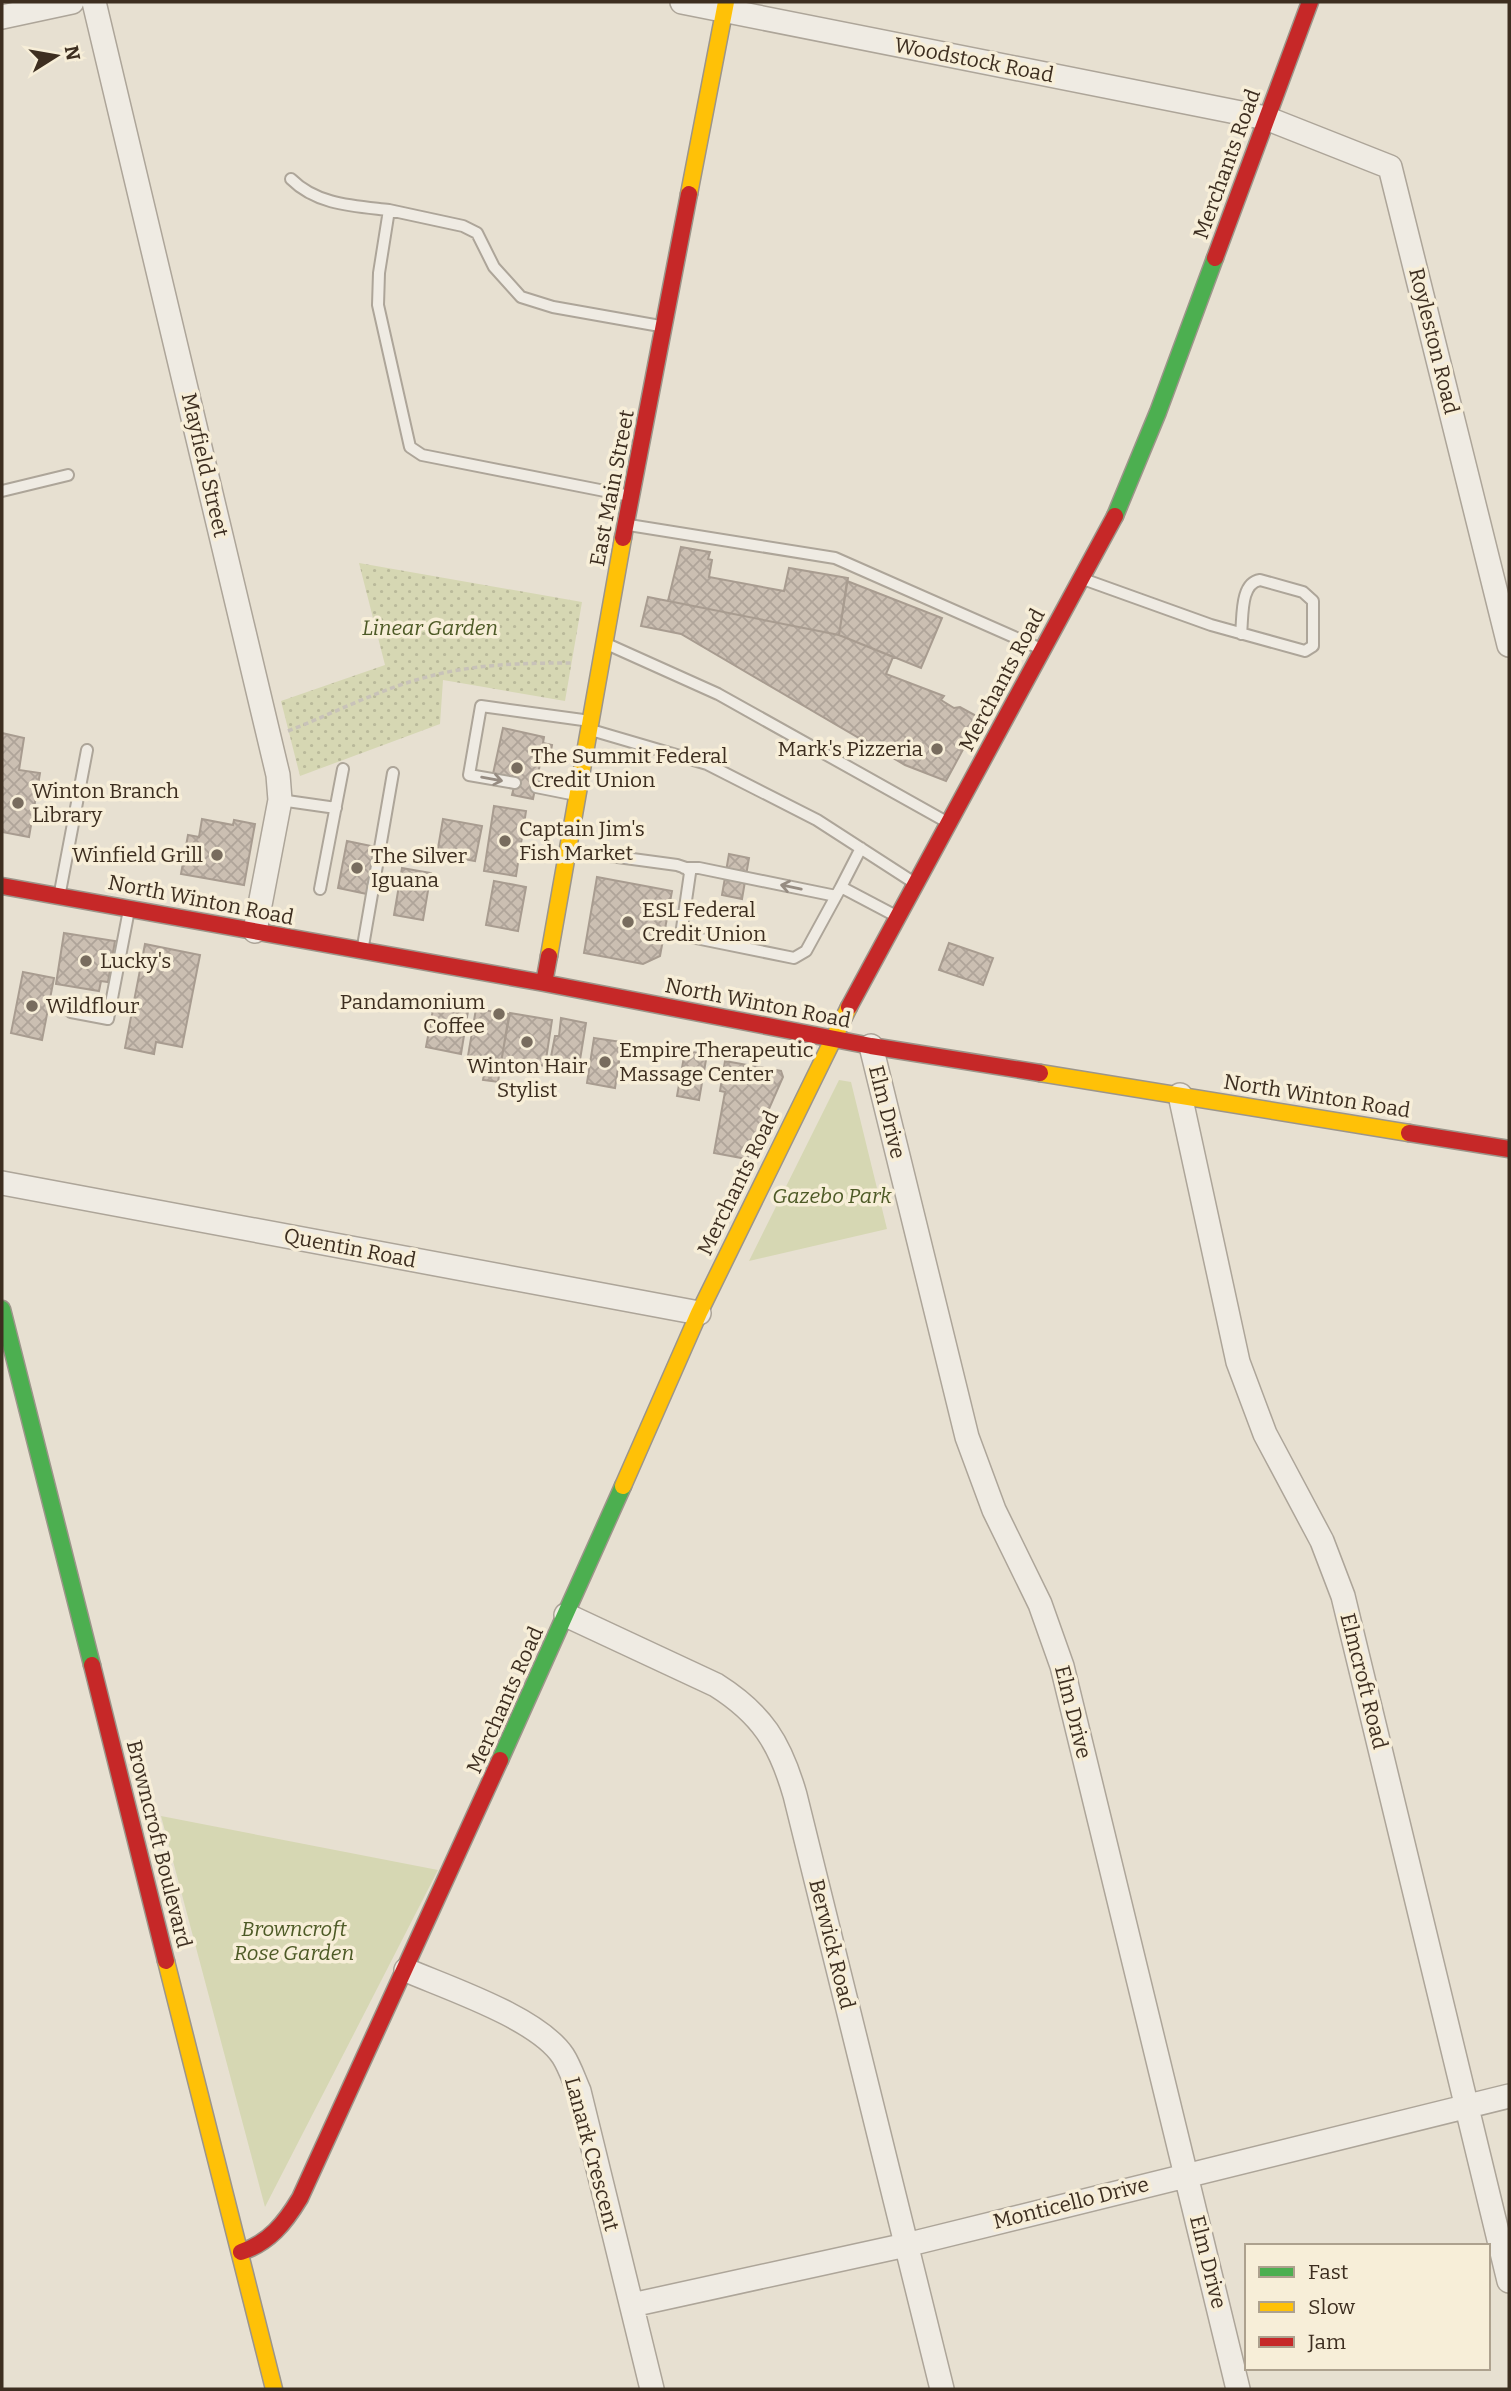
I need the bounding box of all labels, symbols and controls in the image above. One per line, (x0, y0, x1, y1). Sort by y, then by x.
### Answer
north arrow (21, 21, 91, 91)
street label: Woodstock Road (892, 32, 1056, 88)
text: N (60, 43, 85, 63)
street label: Merchants Road (1188, 85, 1266, 243)
street label: Royleston Road (1403, 265, 1465, 417)
street label: Mayfield Street (176, 390, 234, 540)
street label: East Main Street (584, 407, 640, 568)
street label: Merchants Road (953, 604, 1051, 756)
park label: Linear Garden (362, 615, 498, 641)
place label: Mark's Pizzeria (778, 736, 924, 762)
marker: Mark's Pizzeria (929, 741, 945, 757)
place label: The Summit Federal Credit Union (531, 743, 728, 793)
marker: The Summit Federal Credit Union (509, 760, 525, 776)
one-way arrow (480, 773, 503, 786)
place label: Winton Branch Library (32, 778, 179, 828)
marker: Winton Branch Library (10, 795, 26, 811)
place label: Captain Jim's Fish Market (519, 816, 645, 866)
marker: Captain Jim's Fish Market (497, 833, 513, 849)
place label: Winfield Grill (72, 842, 203, 868)
place label: The Silver Iguana (371, 843, 467, 893)
marker: Winfield Grill (209, 847, 225, 863)
marker: The Silver Iguana (349, 860, 365, 876)
street label: North Winton Road (106, 869, 296, 931)
one-way arrow (780, 879, 803, 893)
place label: ESL Federal Credit Union (642, 897, 766, 947)
marker: ESL Federal Credit Union (620, 914, 636, 930)
place label: Lucky's (100, 948, 171, 974)
marker: Lucky's (78, 953, 94, 969)
street label: North Winton Road (663, 972, 853, 1034)
place label: Pandamonium Coffee (340, 989, 485, 1039)
place label: Wildflour (46, 993, 139, 1019)
marker: Wildflour (24, 998, 40, 1014)
marker: Pandamonium Coffee (491, 1006, 507, 1022)
marker: Winton Hair Stylist (519, 1034, 535, 1050)
place label: Empire Therapeutic Massage Center (619, 1037, 814, 1087)
place label: Winton Hair Stylist (467, 1053, 587, 1103)
marker: Empire Therapeutic Massage Center (597, 1054, 613, 1070)
street label: Elm Drive (863, 1063, 911, 1161)
street label: North Winton Road (1222, 1068, 1412, 1124)
street label: Merchants Road (692, 1106, 784, 1260)
park label: Gazebo Park (772, 1183, 892, 1209)
street label: Quentin Road (282, 1222, 418, 1274)
street label: Elmcroft Road (1335, 1610, 1393, 1752)
street label: Merchants Road (461, 1623, 549, 1777)
street label: Elm Drive (1049, 1663, 1097, 1761)
street label: Browncroft Boulevard (121, 1737, 197, 1951)
street label: Berwick Road (803, 1876, 861, 2012)
park label: Browncroft Rose Garden (234, 1916, 354, 1966)
street label: Lanark Crescent (559, 2074, 625, 2234)
street label: Monticello Drive (990, 2171, 1152, 2235)
street label: Elm Drive (1184, 2213, 1232, 2311)
legend (1245, 2244, 1490, 2370)
text: Fast (1308, 2259, 1349, 2285)
text: Slow (1308, 2294, 1355, 2320)
text: Jam (1307, 2329, 1346, 2355)

